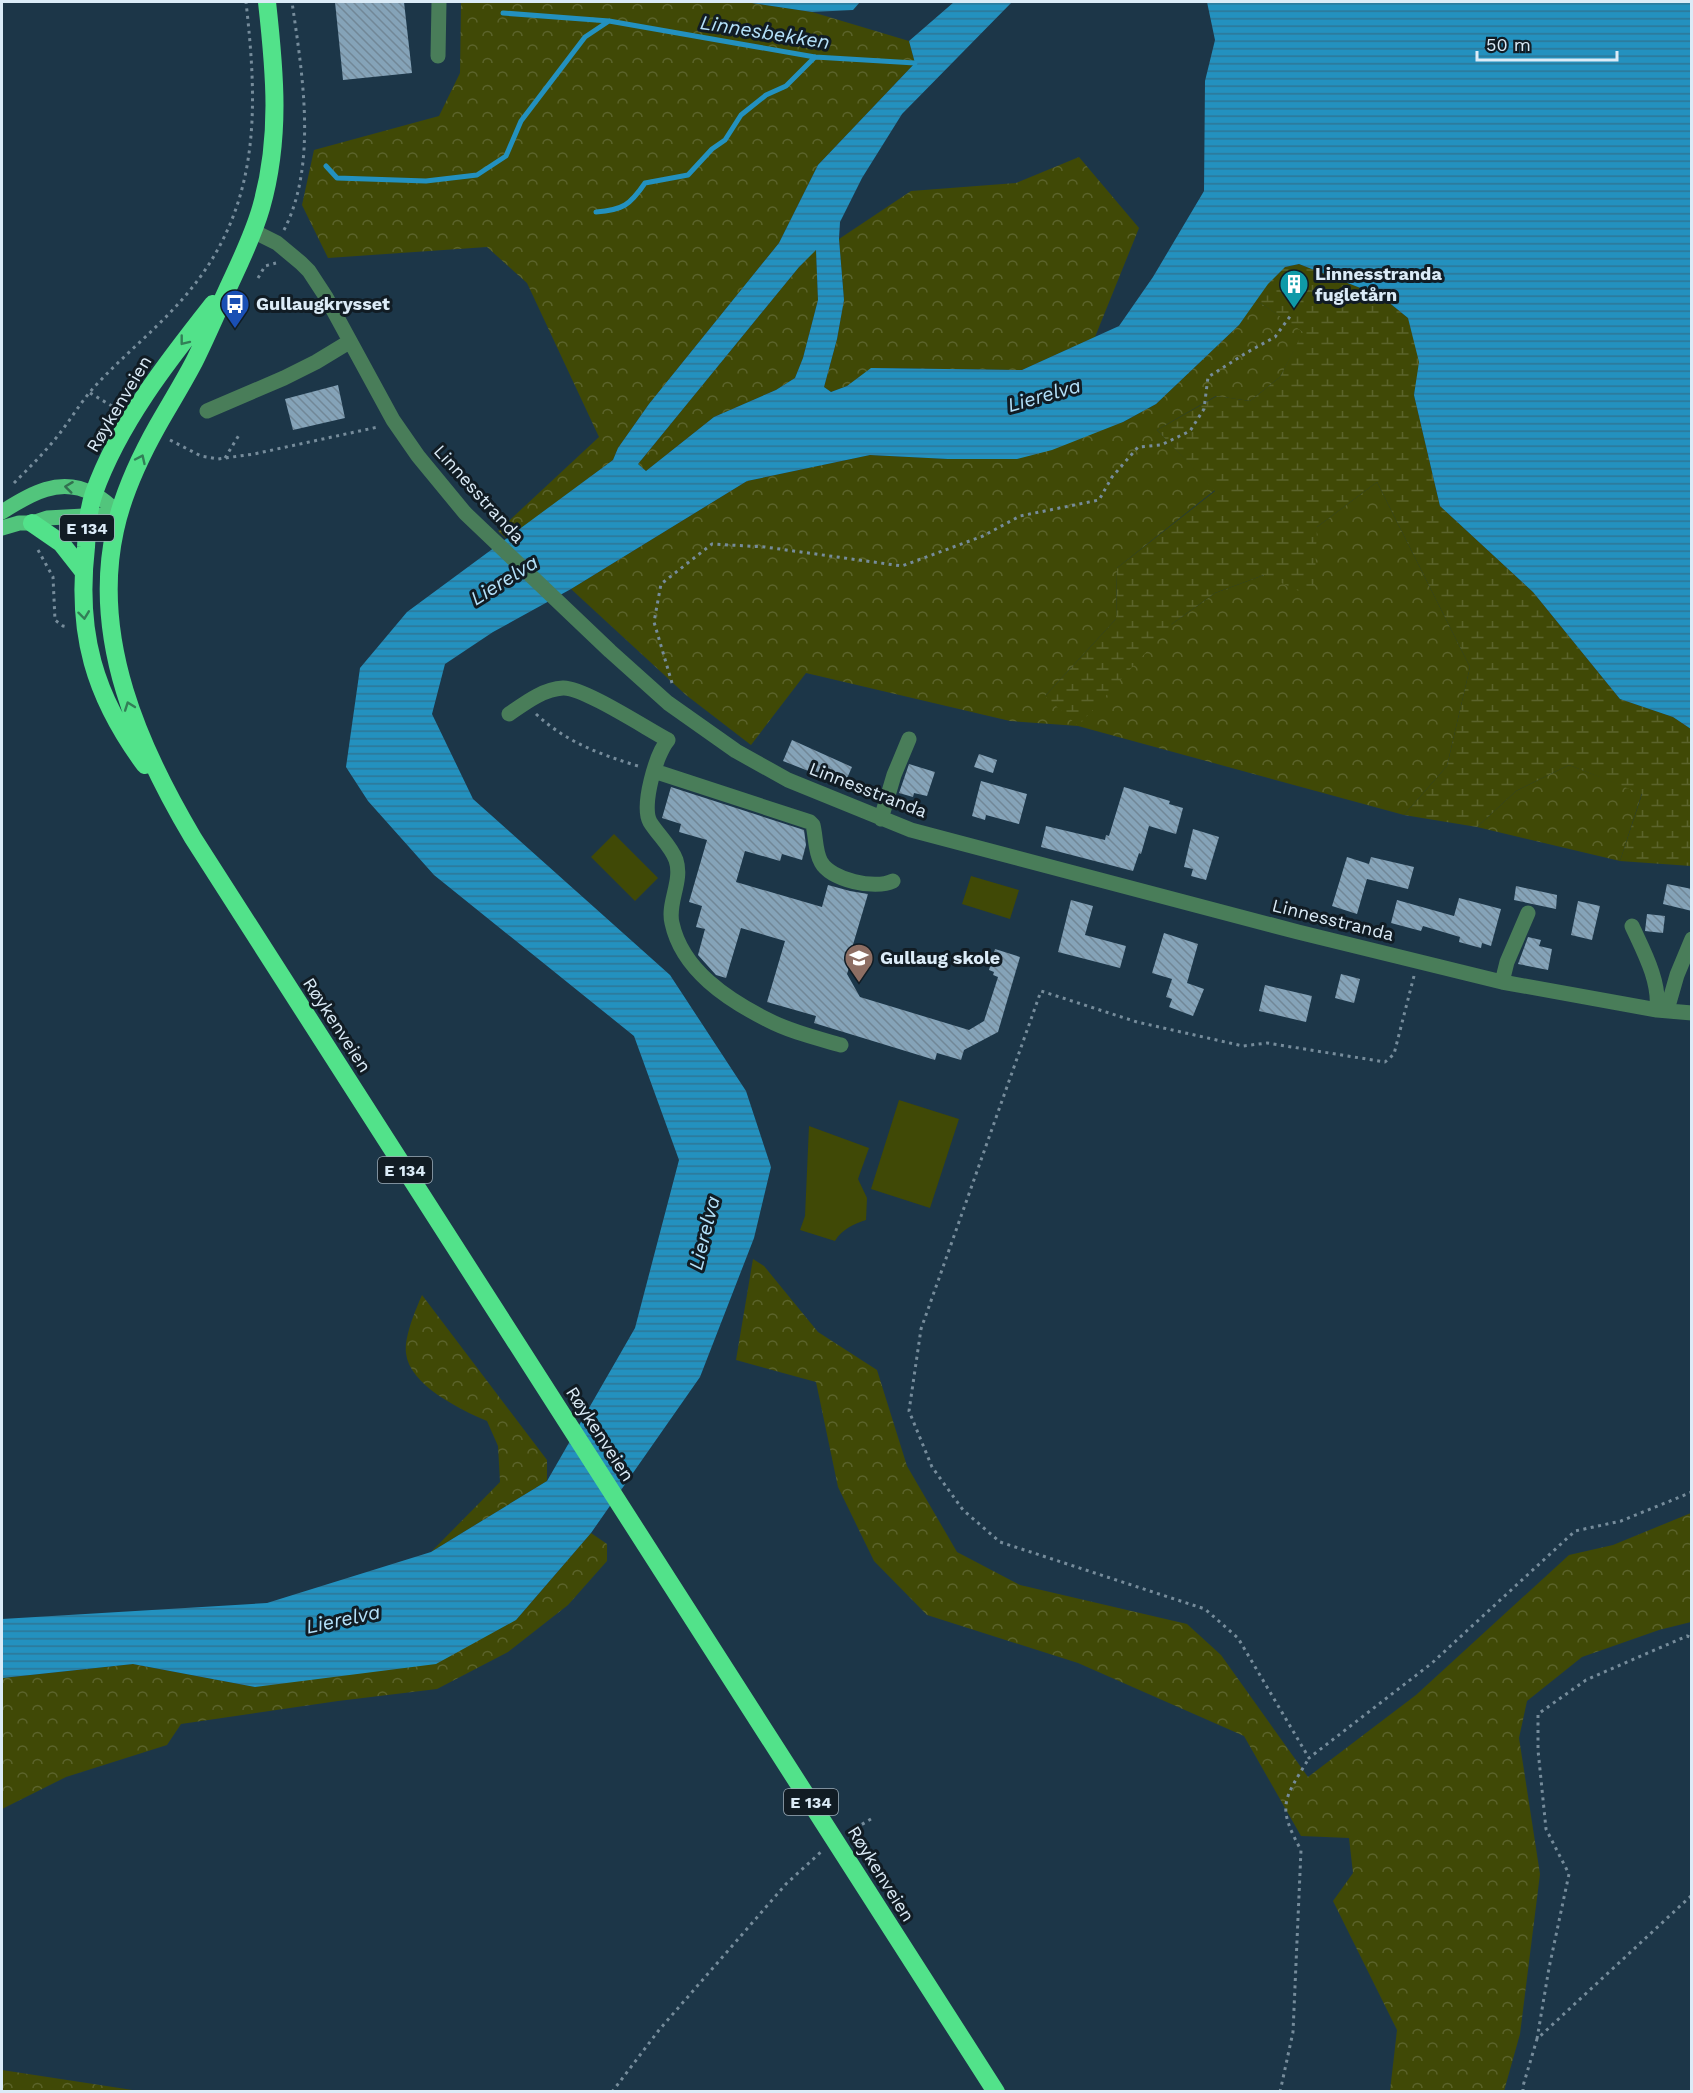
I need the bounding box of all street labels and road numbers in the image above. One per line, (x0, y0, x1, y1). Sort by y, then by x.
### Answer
street label: Røykenveien (82, 352, 156, 456)
street label: Linnesstranda (430, 440, 529, 547)
road number: E 134 (60, 515, 114, 541)
street label: Linnesstranda (806, 757, 930, 822)
street label: Linnesstranda (1270, 894, 1396, 945)
street label: Røykenveien (299, 973, 376, 1076)
road number: E 134 (378, 1157, 432, 1183)
street label: Røykenveien (562, 1382, 639, 1485)
road number: E 134 (784, 1789, 838, 1815)
street label: Røykenveien (844, 1822, 919, 1925)

